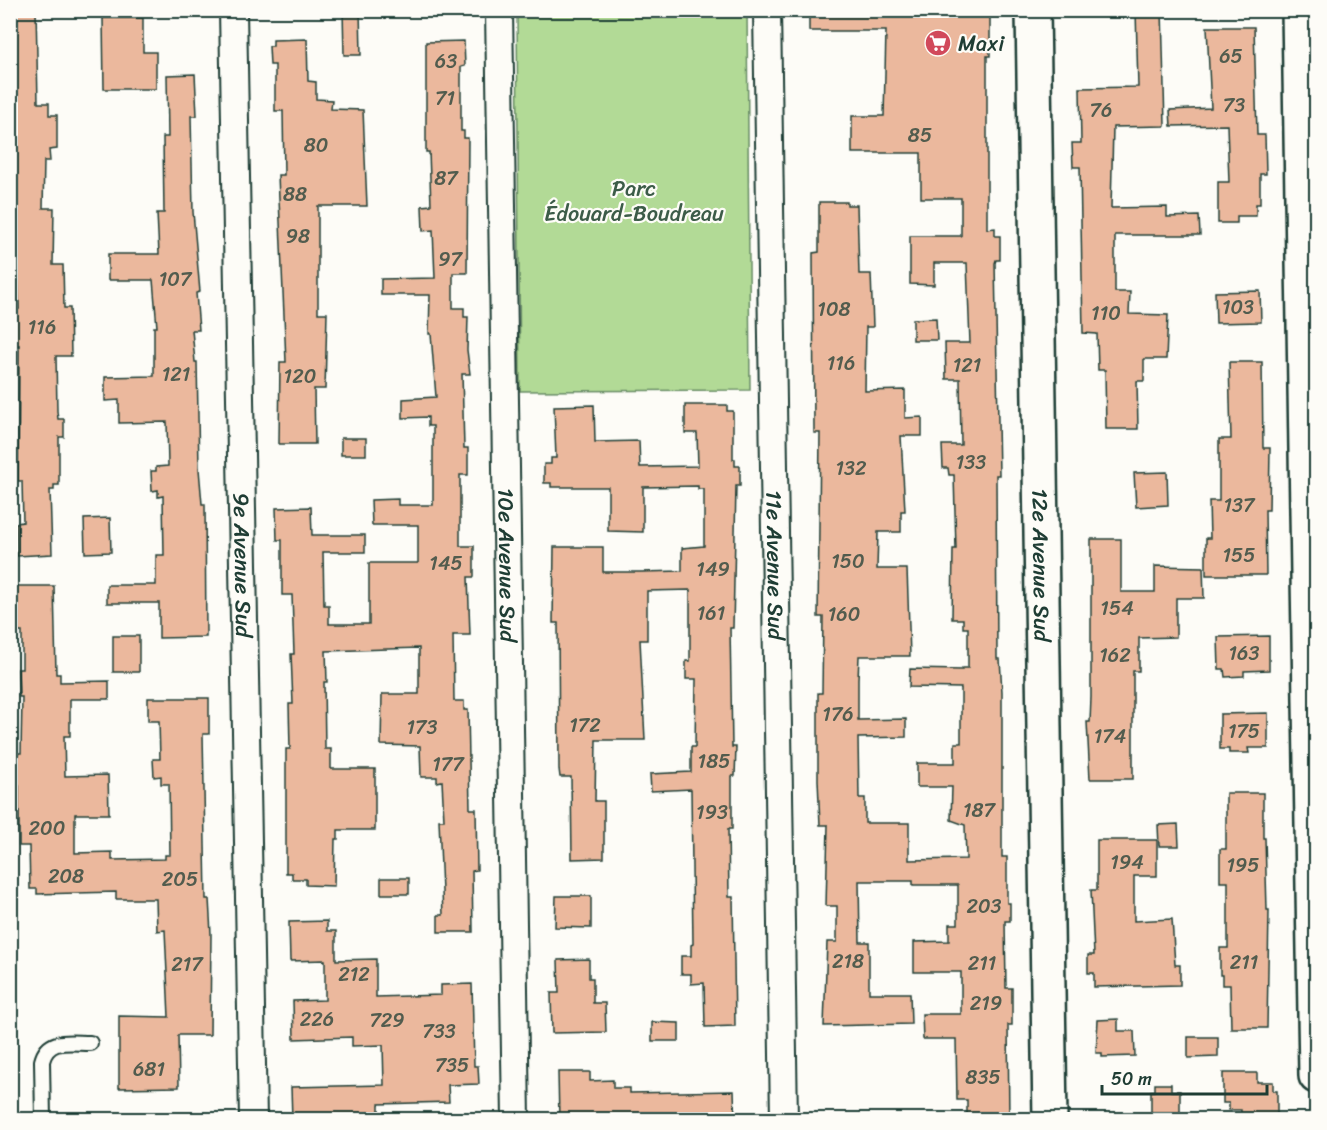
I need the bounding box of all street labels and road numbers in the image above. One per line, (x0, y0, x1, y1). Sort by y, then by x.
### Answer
street label: 10e Avenue Sud (487, 487, 528, 644)
street label: 12e Avenue Sud (1021, 488, 1062, 643)
street label: 11e Avenue Sud (755, 490, 796, 642)
street label: 9e Avenue Sud (222, 492, 264, 639)

